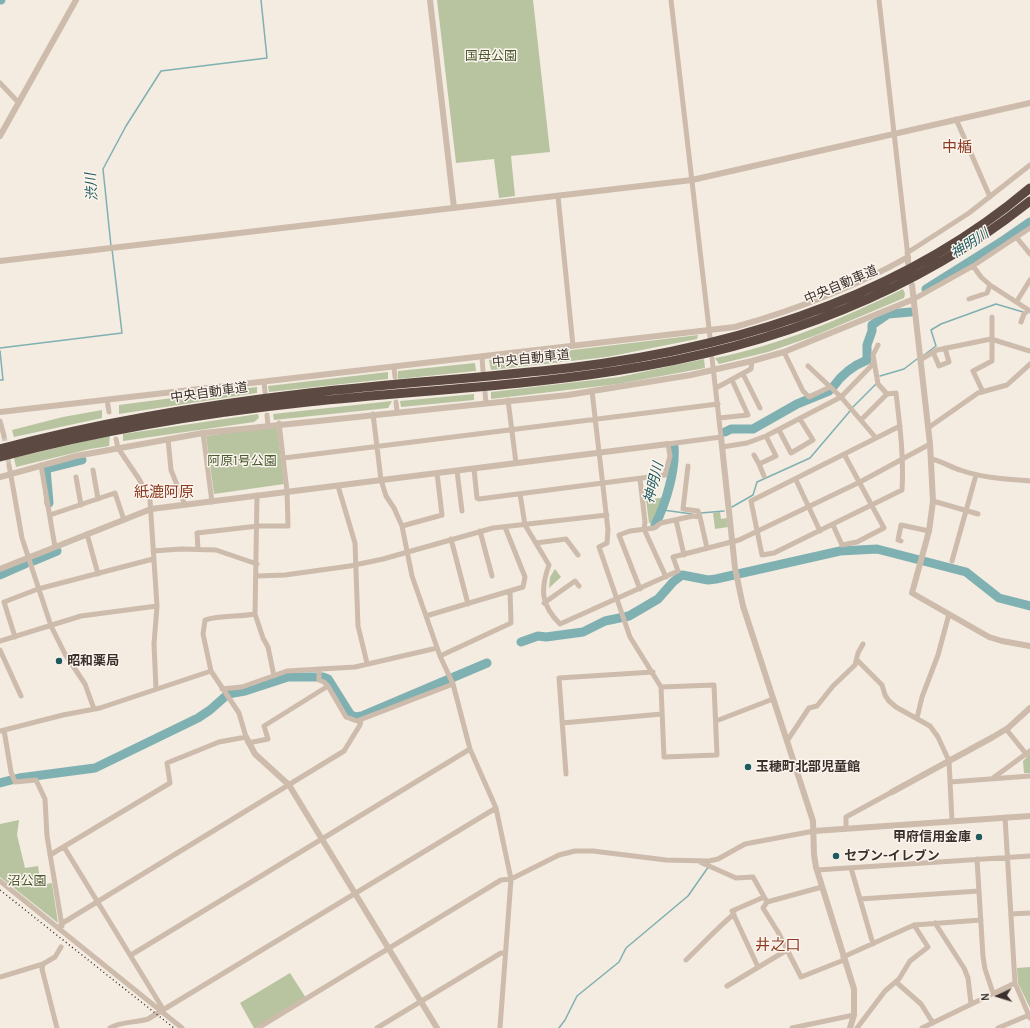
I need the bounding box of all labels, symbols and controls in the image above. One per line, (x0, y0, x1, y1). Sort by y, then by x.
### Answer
park label: 国母公園 (465, 48, 517, 64)
district label: 中楯 (942, 139, 972, 157)
water label: 渋川 (83, 172, 101, 202)
water label: 神明川 (948, 226, 992, 262)
street label: 中央自動車道 (802, 263, 880, 307)
street label: 中央自動車道 (491, 347, 571, 371)
street label: 中央自動車道 (169, 380, 249, 406)
park label: 阿原1号公園 (207, 453, 277, 469)
water label: 神明川 (641, 461, 667, 505)
district label: 紙漉阿原 (134, 484, 194, 502)
place label: 昭和薬局 (67, 653, 119, 669)
marker: 昭和薬局 (54, 656, 64, 666)
place label: 玉穂町北部児童館 (756, 759, 860, 775)
marker: 玉穂町北部児童館 (743, 762, 753, 772)
place label: 甲府信用金庫 (893, 829, 971, 845)
marker: 甲府信用金庫 (974, 832, 984, 842)
place label: セブン-イレブン (844, 848, 940, 864)
marker: セブン-イレブン (831, 851, 841, 861)
park label: 沼公園 (8, 873, 46, 889)
district label: 井之口 (756, 937, 800, 955)
north arrow (978, 976, 1018, 1016)
text: N (979, 992, 992, 1001)

